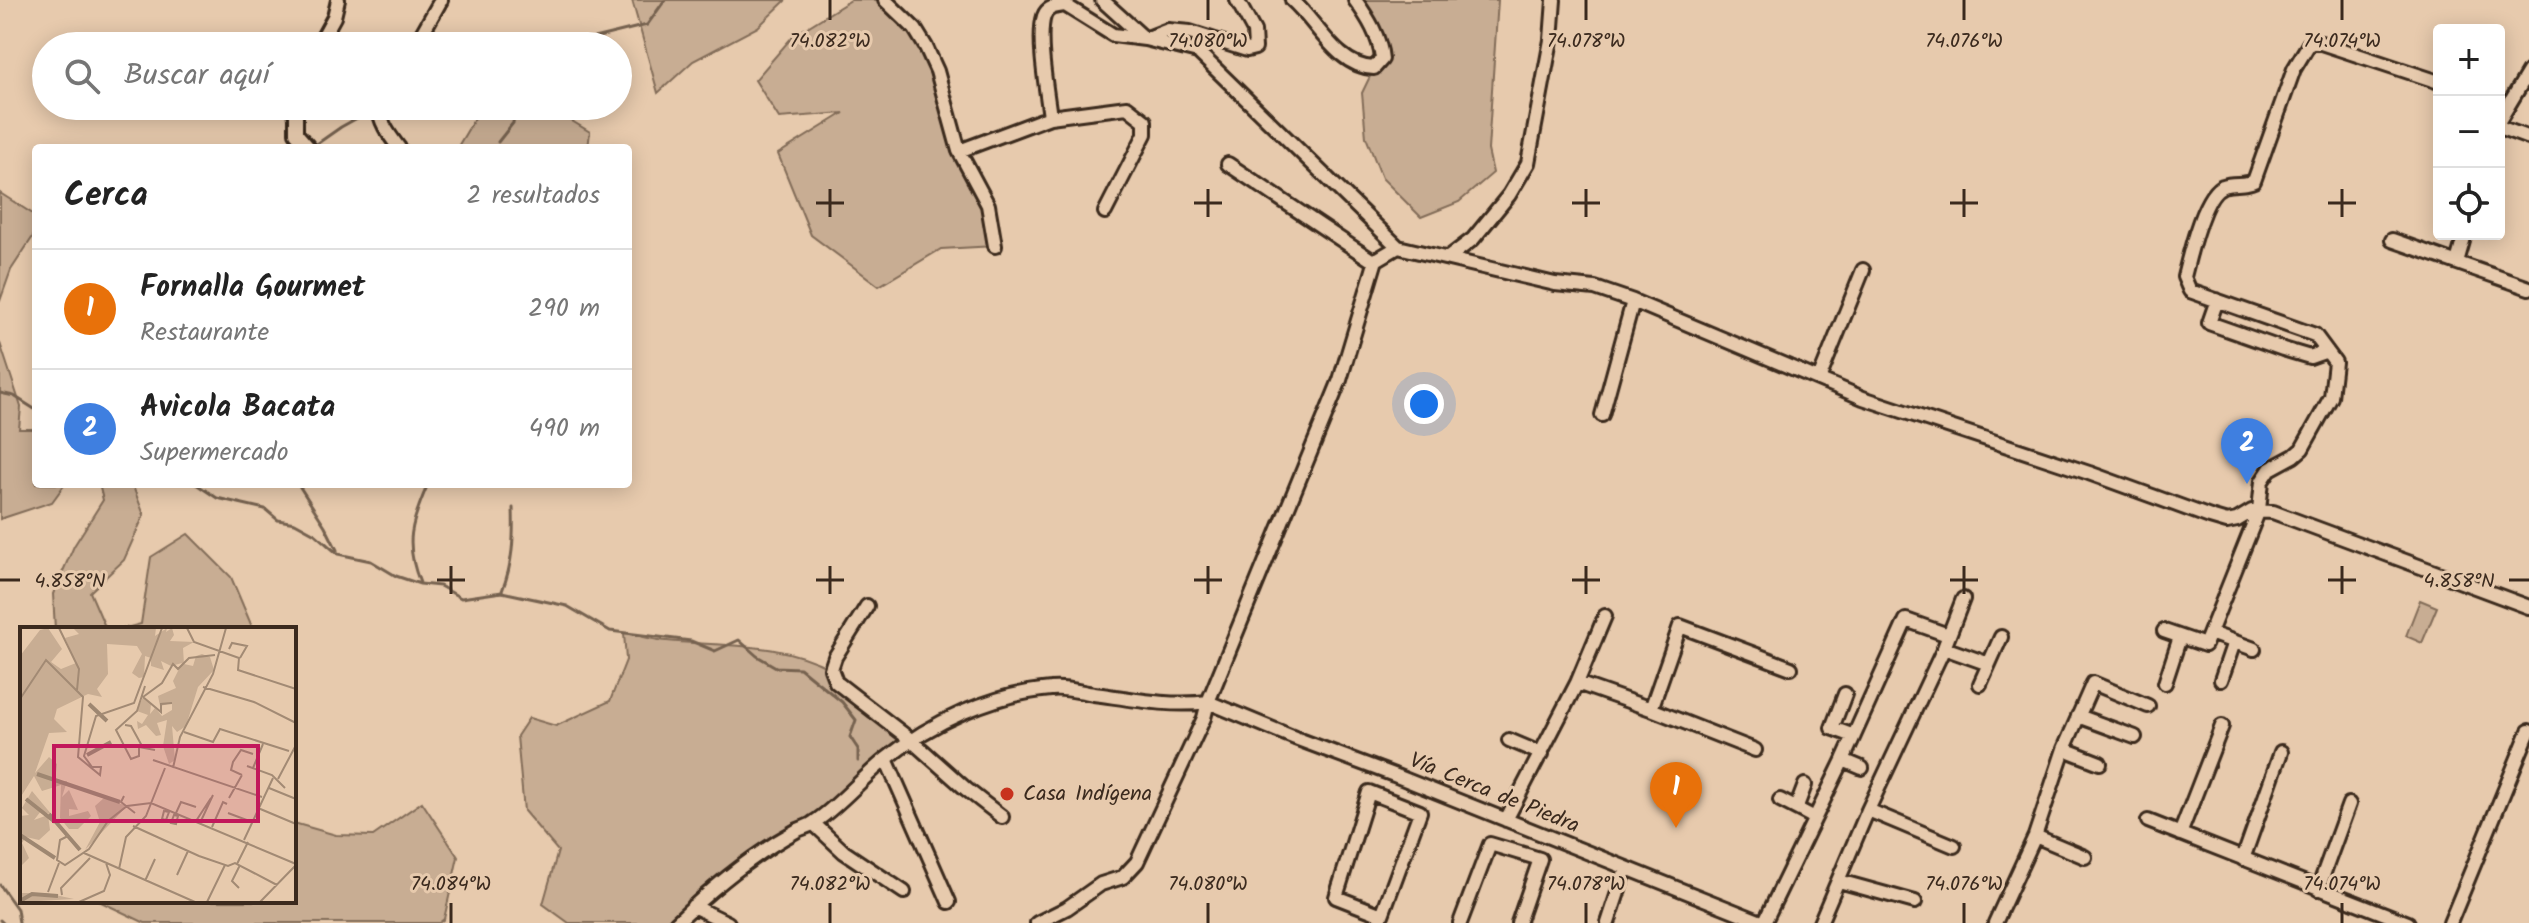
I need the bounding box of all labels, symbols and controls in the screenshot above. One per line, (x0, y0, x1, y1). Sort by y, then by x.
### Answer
map controls (2433, 24, 2505, 240)
button: + (2433, 24, 2505, 96)
text: 74.082°W (789, 26, 871, 58)
text: 74.080°W (1168, 26, 1248, 58)
text: 74.078°W (1547, 26, 1625, 58)
text: 74.076°W (1925, 26, 2003, 58)
text: 74.074°W (2303, 26, 2381, 58)
search box (32, 32, 632, 120)
text: Buscar aquí (124, 52, 270, 100)
icon: search (60, 54, 104, 98)
button: − (2433, 96, 2505, 168)
button: locate (2433, 168, 2505, 240)
text: Cerca (64, 169, 148, 223)
text: 2 resultados (466, 175, 600, 217)
text: Fornalla Gourmet (140, 264, 365, 312)
text: 1 (86, 288, 94, 330)
text: 290 m (528, 288, 600, 330)
text: Restaurante (140, 312, 269, 354)
text: Avicola Bacata (140, 384, 335, 432)
your location (1404, 384, 1444, 424)
text: 2 (82, 408, 98, 450)
text: 490 m (529, 408, 600, 450)
pin: 2 (2221, 418, 2273, 484)
text: Supermercado (140, 432, 289, 474)
text: 4.858°N (35, 566, 105, 598)
text: 4.858°N (2424, 566, 2494, 598)
inset map (20, 627, 296, 903)
street label: Vía Cerca de Piedra (1404, 744, 1584, 844)
pin: 1 (1650, 762, 1702, 828)
place label: Casa Indígena (1023, 777, 1152, 812)
marker: Casa Indígena (998, 785, 1016, 803)
text: 74.084°W (411, 869, 491, 901)
text: 74.082°W (789, 869, 871, 901)
text: 74.080°W (1168, 869, 1248, 901)
text: 74.078°W (1547, 869, 1625, 901)
text: 74.076°W (1925, 869, 2003, 901)
text: 74.074°W (2303, 869, 2381, 901)

